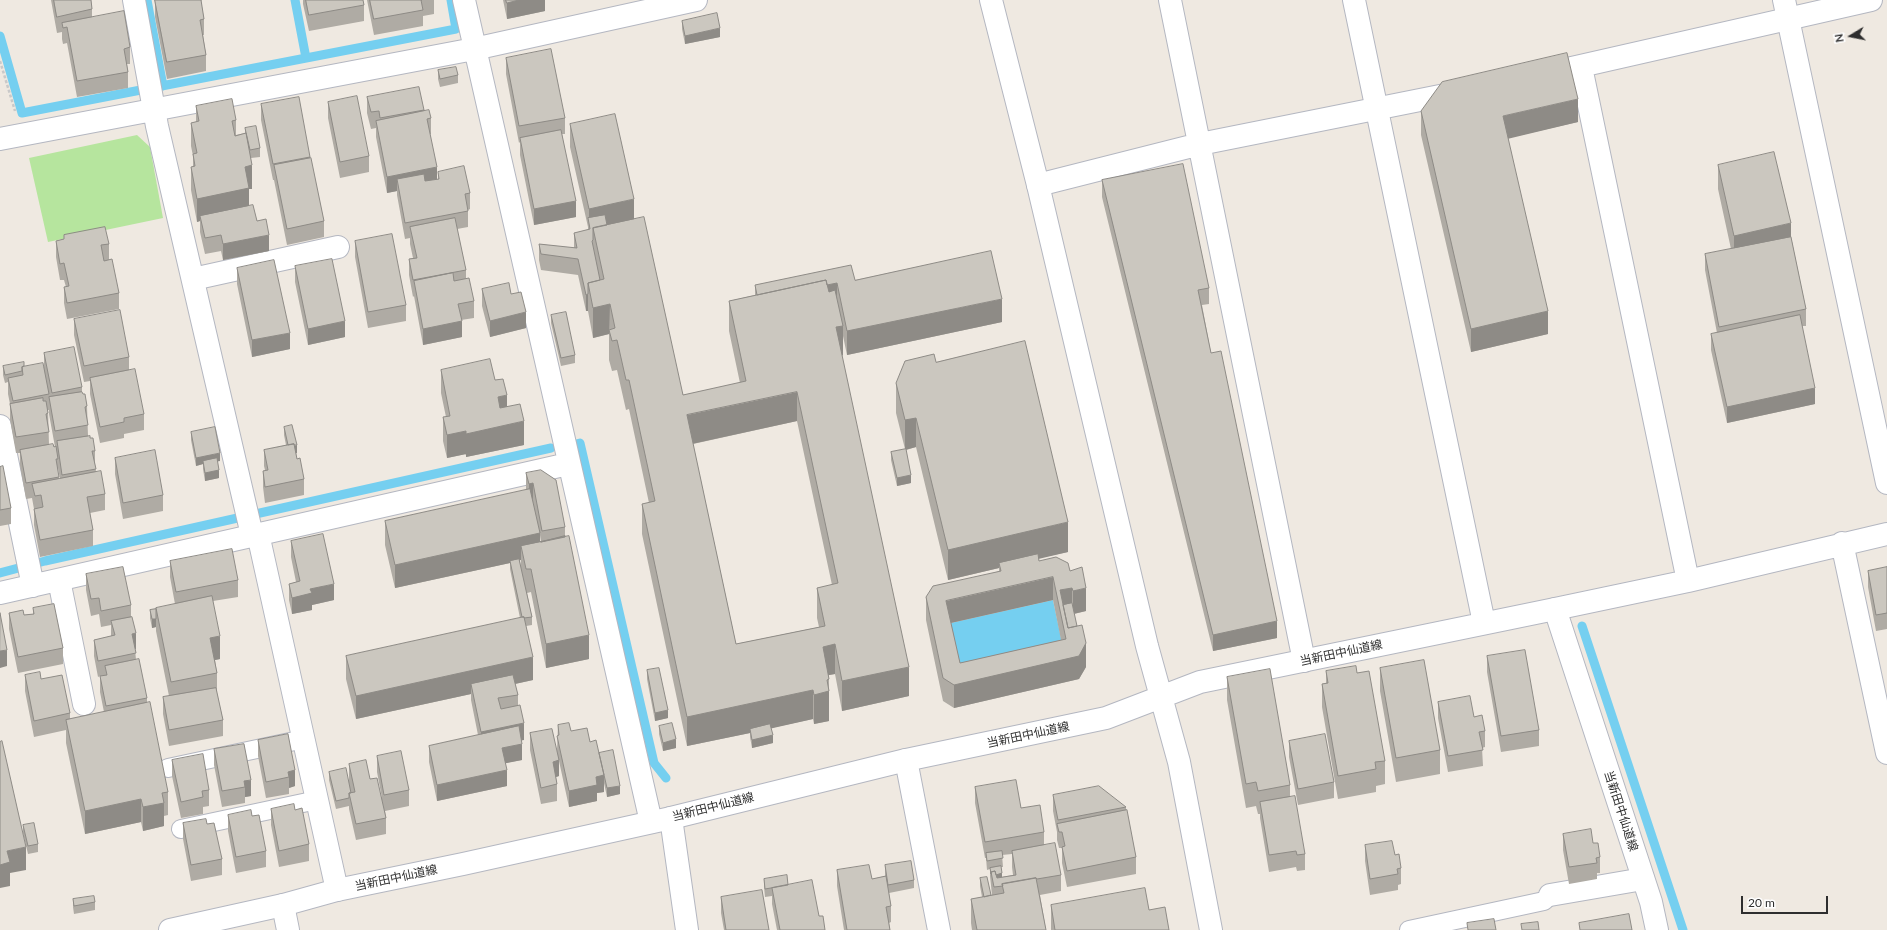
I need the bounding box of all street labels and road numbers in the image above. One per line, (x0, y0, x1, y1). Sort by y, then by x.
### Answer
street label: 当新田中仙道線 (1298, 637, 1384, 669)
street label: 当新田中仙道線 (985, 719, 1071, 751)
street label: 当新田中仙道線 (1601, 769, 1641, 853)
street label: 当新田中仙道線 (671, 790, 755, 824)
street label: 当新田中仙道線 (353, 862, 439, 894)

